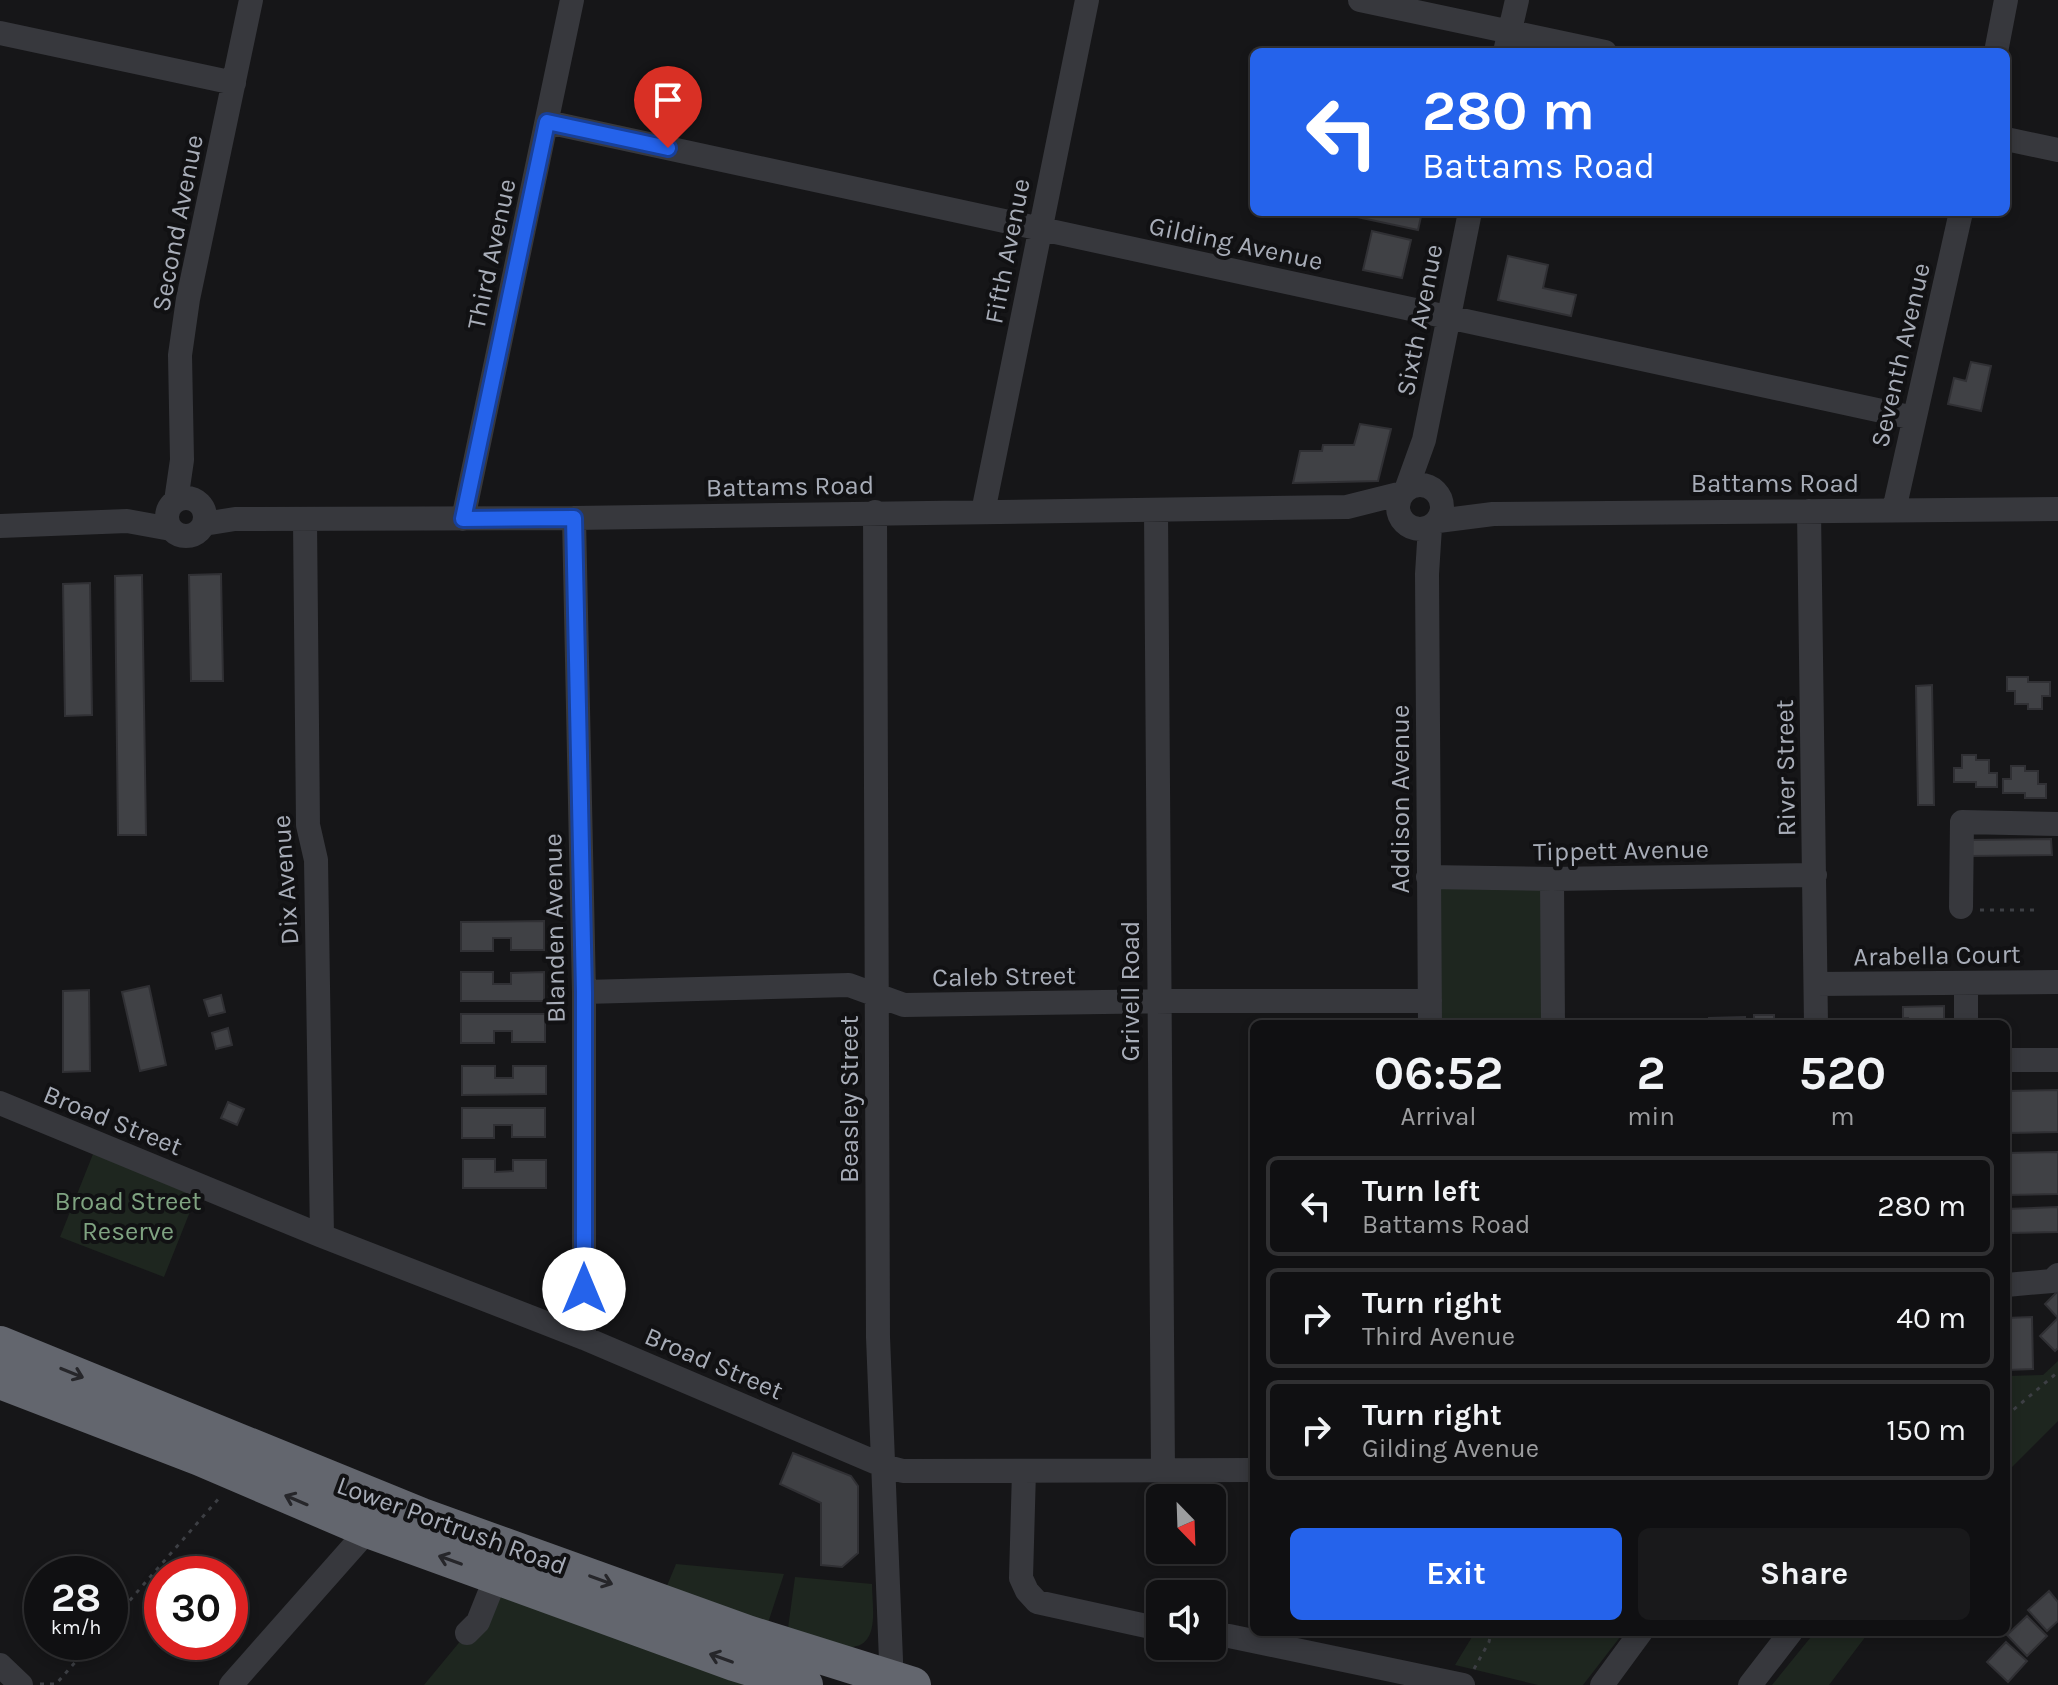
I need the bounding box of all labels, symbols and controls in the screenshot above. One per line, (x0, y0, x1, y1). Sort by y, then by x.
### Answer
pin (634, 66, 702, 148)
icon: arrive (646, 78, 690, 122)
text: 280 m (1422, 78, 1595, 143)
icon: left (1290, 80, 1394, 184)
street label: Second Avenue (145, 132, 210, 314)
text: Battams Road (1422, 145, 1655, 187)
street label: Third Avenue (460, 176, 523, 332)
street label: Fifth Avenue (978, 176, 1037, 326)
street label: Gilding Avenue (1146, 210, 1326, 277)
street label: Sixth Avenue (1390, 242, 1449, 399)
street label: Seventh Avenue (1864, 260, 1937, 450)
street label: Battams Road (1691, 468, 1859, 499)
street label: Battams Road (706, 470, 874, 503)
street label: River Street (1769, 699, 1802, 837)
street label: Addison Avenue (1385, 705, 1416, 893)
street label: Dix Avenue (266, 814, 305, 946)
street label: Blanden Avenue (537, 833, 572, 1023)
street label: Tippett Avenue (1533, 833, 1709, 868)
street label: Grivell Road (1115, 921, 1146, 1061)
street label: Arabella Court (1853, 939, 2021, 972)
street label: Caleb Street (932, 960, 1076, 993)
street label: Beasley Street (834, 1015, 865, 1183)
text: 06:52 (1374, 1045, 1503, 1101)
text: 2 (1637, 1045, 1666, 1101)
text: 520 (1799, 1045, 1886, 1101)
street label: Broad Street (39, 1079, 187, 1162)
text: Arrival (1400, 1101, 1477, 1132)
text: min (1627, 1101, 1675, 1132)
text: m (1830, 1101, 1855, 1132)
text: Turn left (1362, 1173, 1480, 1209)
icon: left (1294, 1184, 1338, 1228)
park label: Broad Street Reserve (54, 1186, 202, 1247)
text: 280 m (1877, 1188, 1966, 1224)
text: Battams Road (1362, 1209, 1530, 1240)
position arrow (542, 1247, 626, 1331)
text: Turn right (1362, 1285, 1502, 1321)
icon: right (1294, 1296, 1338, 1340)
text: 40 m (1896, 1300, 1966, 1336)
street label: Broad Street (640, 1320, 788, 1407)
text: Third Avenue (1362, 1321, 1515, 1352)
one-way arrow (59, 1367, 84, 1382)
text: Turn right (1362, 1397, 1502, 1433)
icon: right (1294, 1408, 1338, 1452)
text: 150 m (1886, 1412, 1966, 1448)
text: Gilding Avenue (1362, 1433, 1539, 1464)
street label: Lower Portrush Road (333, 1469, 571, 1581)
north arrow (1146, 1484, 1226, 1564)
map controls (1146, 1484, 1226, 1660)
one-way arrow (284, 1492, 308, 1507)
button: Exit (1290, 1528, 1622, 1620)
button: Share (1638, 1528, 1970, 1620)
one-way arrow (438, 1552, 463, 1566)
speed limit sign: 30 (144, 1556, 248, 1660)
text: 28 (51, 1574, 101, 1621)
one-way arrow (588, 1574, 613, 1588)
button: sound (1146, 1580, 1226, 1660)
text: km/h (51, 1616, 101, 1639)
one-way arrow (709, 1650, 733, 1664)

